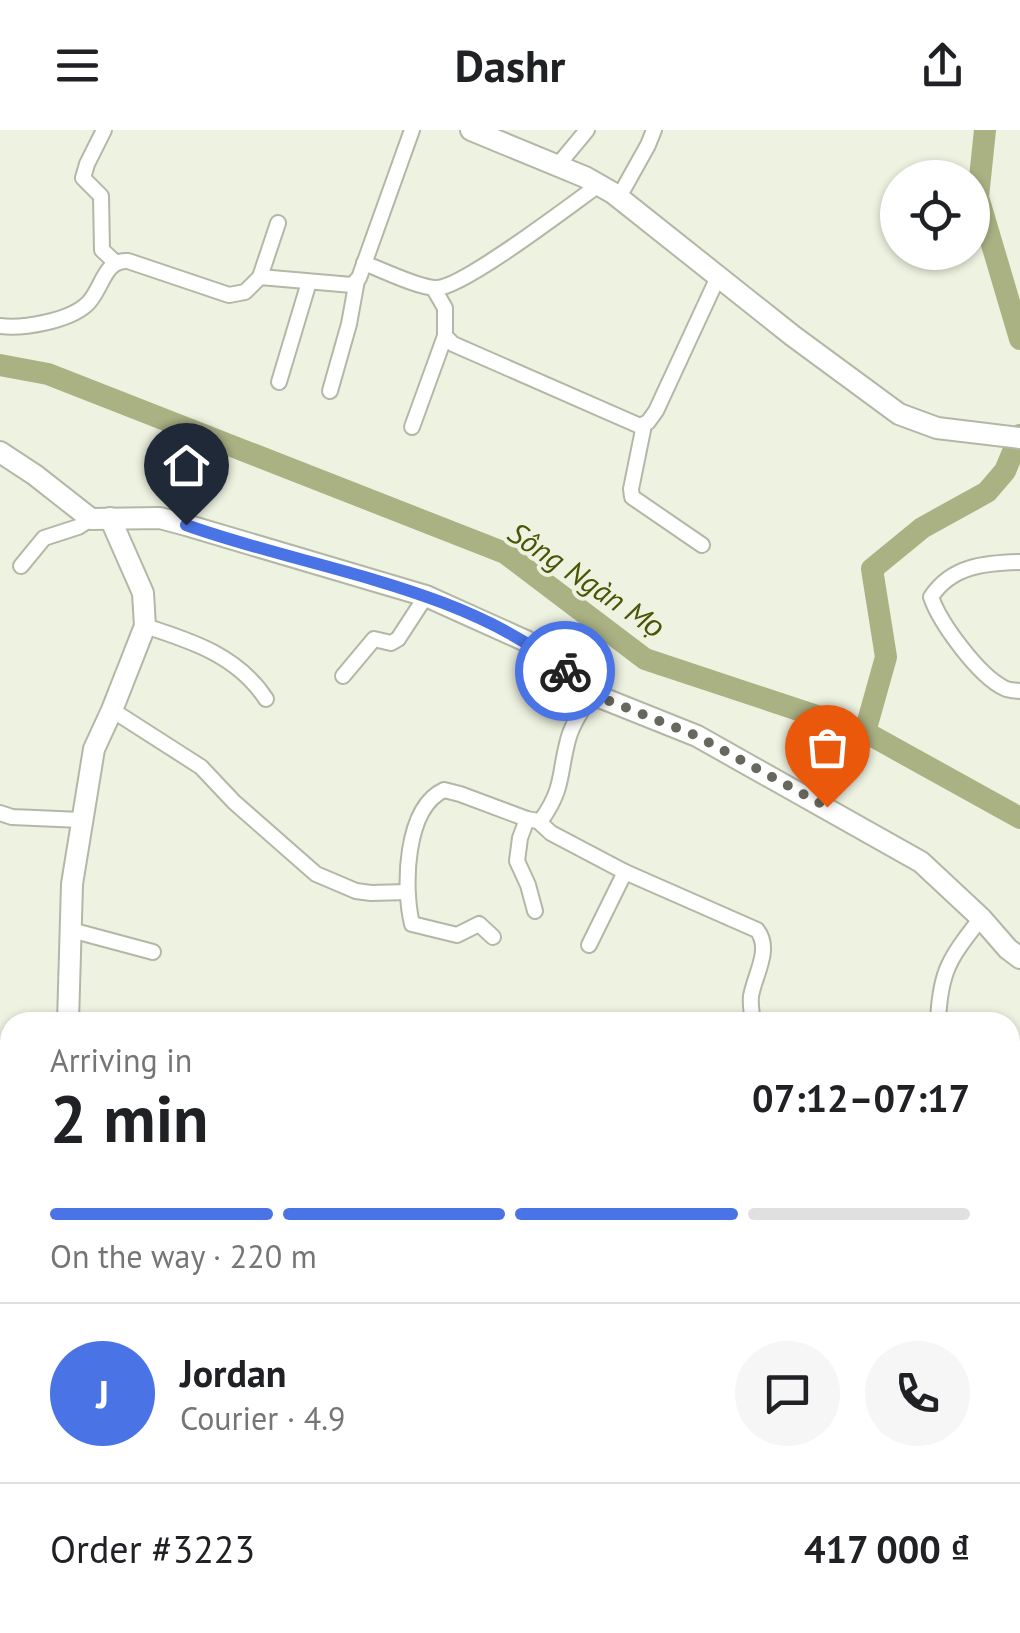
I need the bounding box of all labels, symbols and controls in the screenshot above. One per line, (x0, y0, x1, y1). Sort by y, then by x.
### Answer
text: Dashr (455, 36, 565, 94)
icon: menu (50, 38, 105, 93)
icon: share (915, 38, 970, 93)
map controls (880, 160, 990, 270)
button: locate (880, 160, 990, 270)
pin (144, 423, 229, 526)
icon: home (159, 438, 214, 493)
water label: Sông Ngàn Mọ (501, 512, 673, 646)
courier (515, 621, 615, 721)
icon: bike (538, 644, 593, 699)
pin (785, 705, 870, 808)
icon: bag (800, 720, 855, 775)
text: Arriving in (50, 1039, 192, 1081)
text: 07:12–07:17 (752, 1073, 970, 1122)
text: 2 min (50, 1076, 209, 1160)
text: On the way · 220 m (50, 1235, 317, 1277)
button: chat (735, 1341, 840, 1446)
button: phone (865, 1341, 970, 1446)
text: Jordan (180, 1348, 286, 1397)
text: J (96, 1369, 109, 1418)
text: Courier · 4.9 (180, 1397, 346, 1439)
text: Order #3223 (50, 1524, 255, 1573)
text: 417 000 ₫ (804, 1524, 970, 1573)

